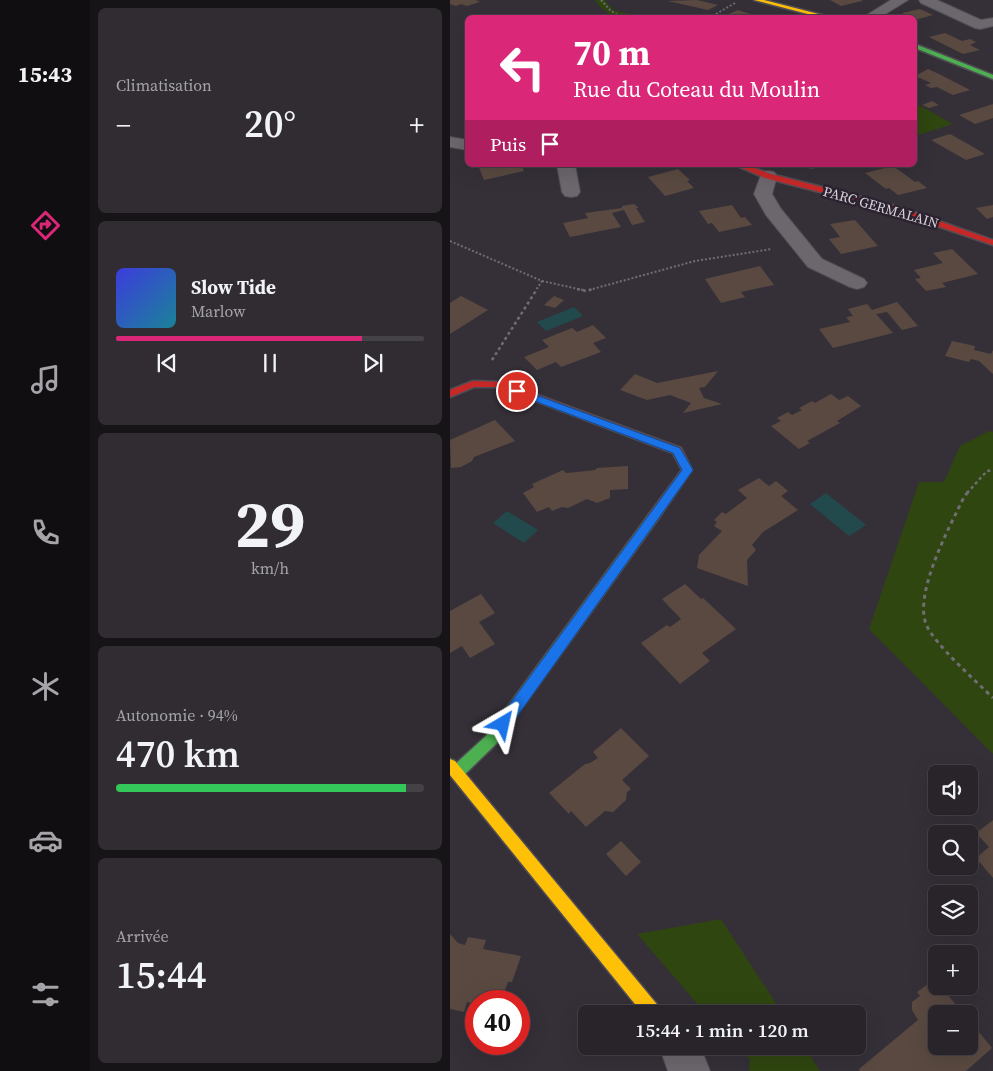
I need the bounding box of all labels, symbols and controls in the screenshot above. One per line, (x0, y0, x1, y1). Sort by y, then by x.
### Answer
text: 70 m (573, 29, 650, 77)
icon: left (490, 35, 555, 100)
text: 15:43 (18, 59, 72, 89)
text: Climatisation (116, 74, 212, 96)
text: Rue du Coteau du Moulin (573, 74, 820, 104)
text: 20° (244, 98, 296, 150)
text: − (116, 106, 131, 144)
text: + (409, 106, 424, 144)
icon: arrive (536, 130, 564, 158)
text: Puis (490, 131, 526, 157)
street label: PARC GERMALAIN (821, 181, 941, 233)
icon: directions (28, 208, 63, 243)
text: Slow Tide (191, 274, 276, 300)
text: Marlow (191, 300, 246, 322)
icon: previous (153, 349, 181, 377)
icon: pause (256, 349, 284, 377)
icon: next (359, 349, 387, 377)
icon: music (28, 362, 63, 397)
pin (496, 370, 538, 412)
icon: arrive (503, 377, 531, 405)
text: 29 (235, 480, 305, 569)
icon: phone (28, 515, 63, 550)
text: km/h (251, 557, 289, 579)
icon: climate (28, 669, 63, 704)
position arrow (476, 697, 528, 749)
text: Autonomie · 94% (116, 704, 238, 726)
text: 470 km (116, 728, 240, 780)
map controls (928, 765, 978, 1055)
button: sound (928, 765, 978, 815)
icon: car (28, 823, 63, 858)
button: search (928, 825, 978, 875)
button: layers (928, 885, 978, 935)
text: Arrivée (116, 925, 169, 947)
button: + (928, 945, 978, 995)
text: 15:44 (116, 949, 206, 1001)
icon: filters (28, 977, 63, 1012)
speed limit sign: 40 (465, 990, 530, 1055)
button: − (928, 1005, 978, 1055)
text: 15:44 · 1 min · 120 m (635, 1017, 809, 1043)

